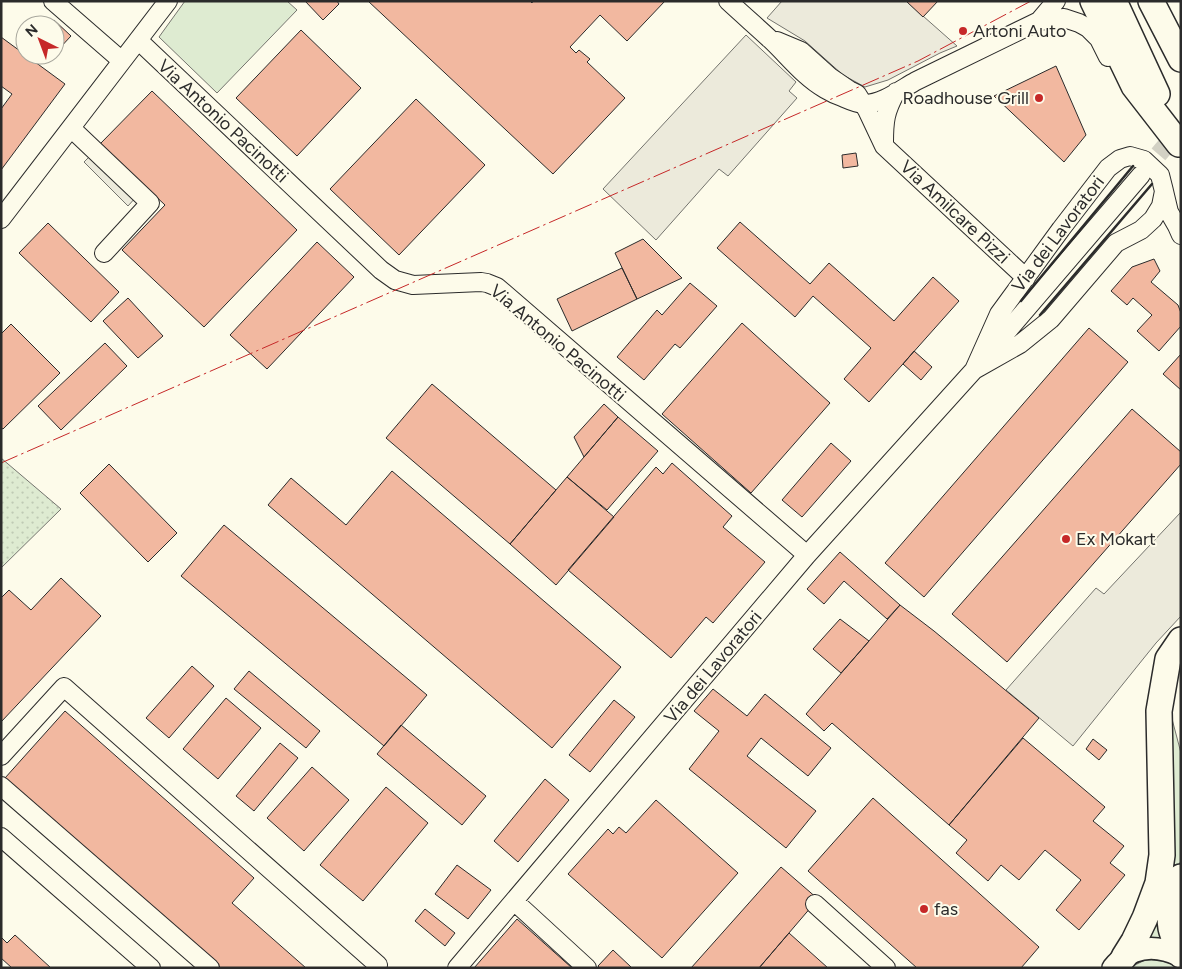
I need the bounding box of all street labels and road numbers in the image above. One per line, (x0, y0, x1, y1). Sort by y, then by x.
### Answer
street label: Via Antonio Pacinotti (153, 55, 293, 187)
street label: Via Amilcare Pizzi (896, 156, 1014, 268)
street label: Via dei Lavoratori (1007, 171, 1109, 297)
street label: Via Antonio Pacinotti (486, 280, 630, 406)
street label: Via dei Lavoratori (660, 606, 766, 728)

